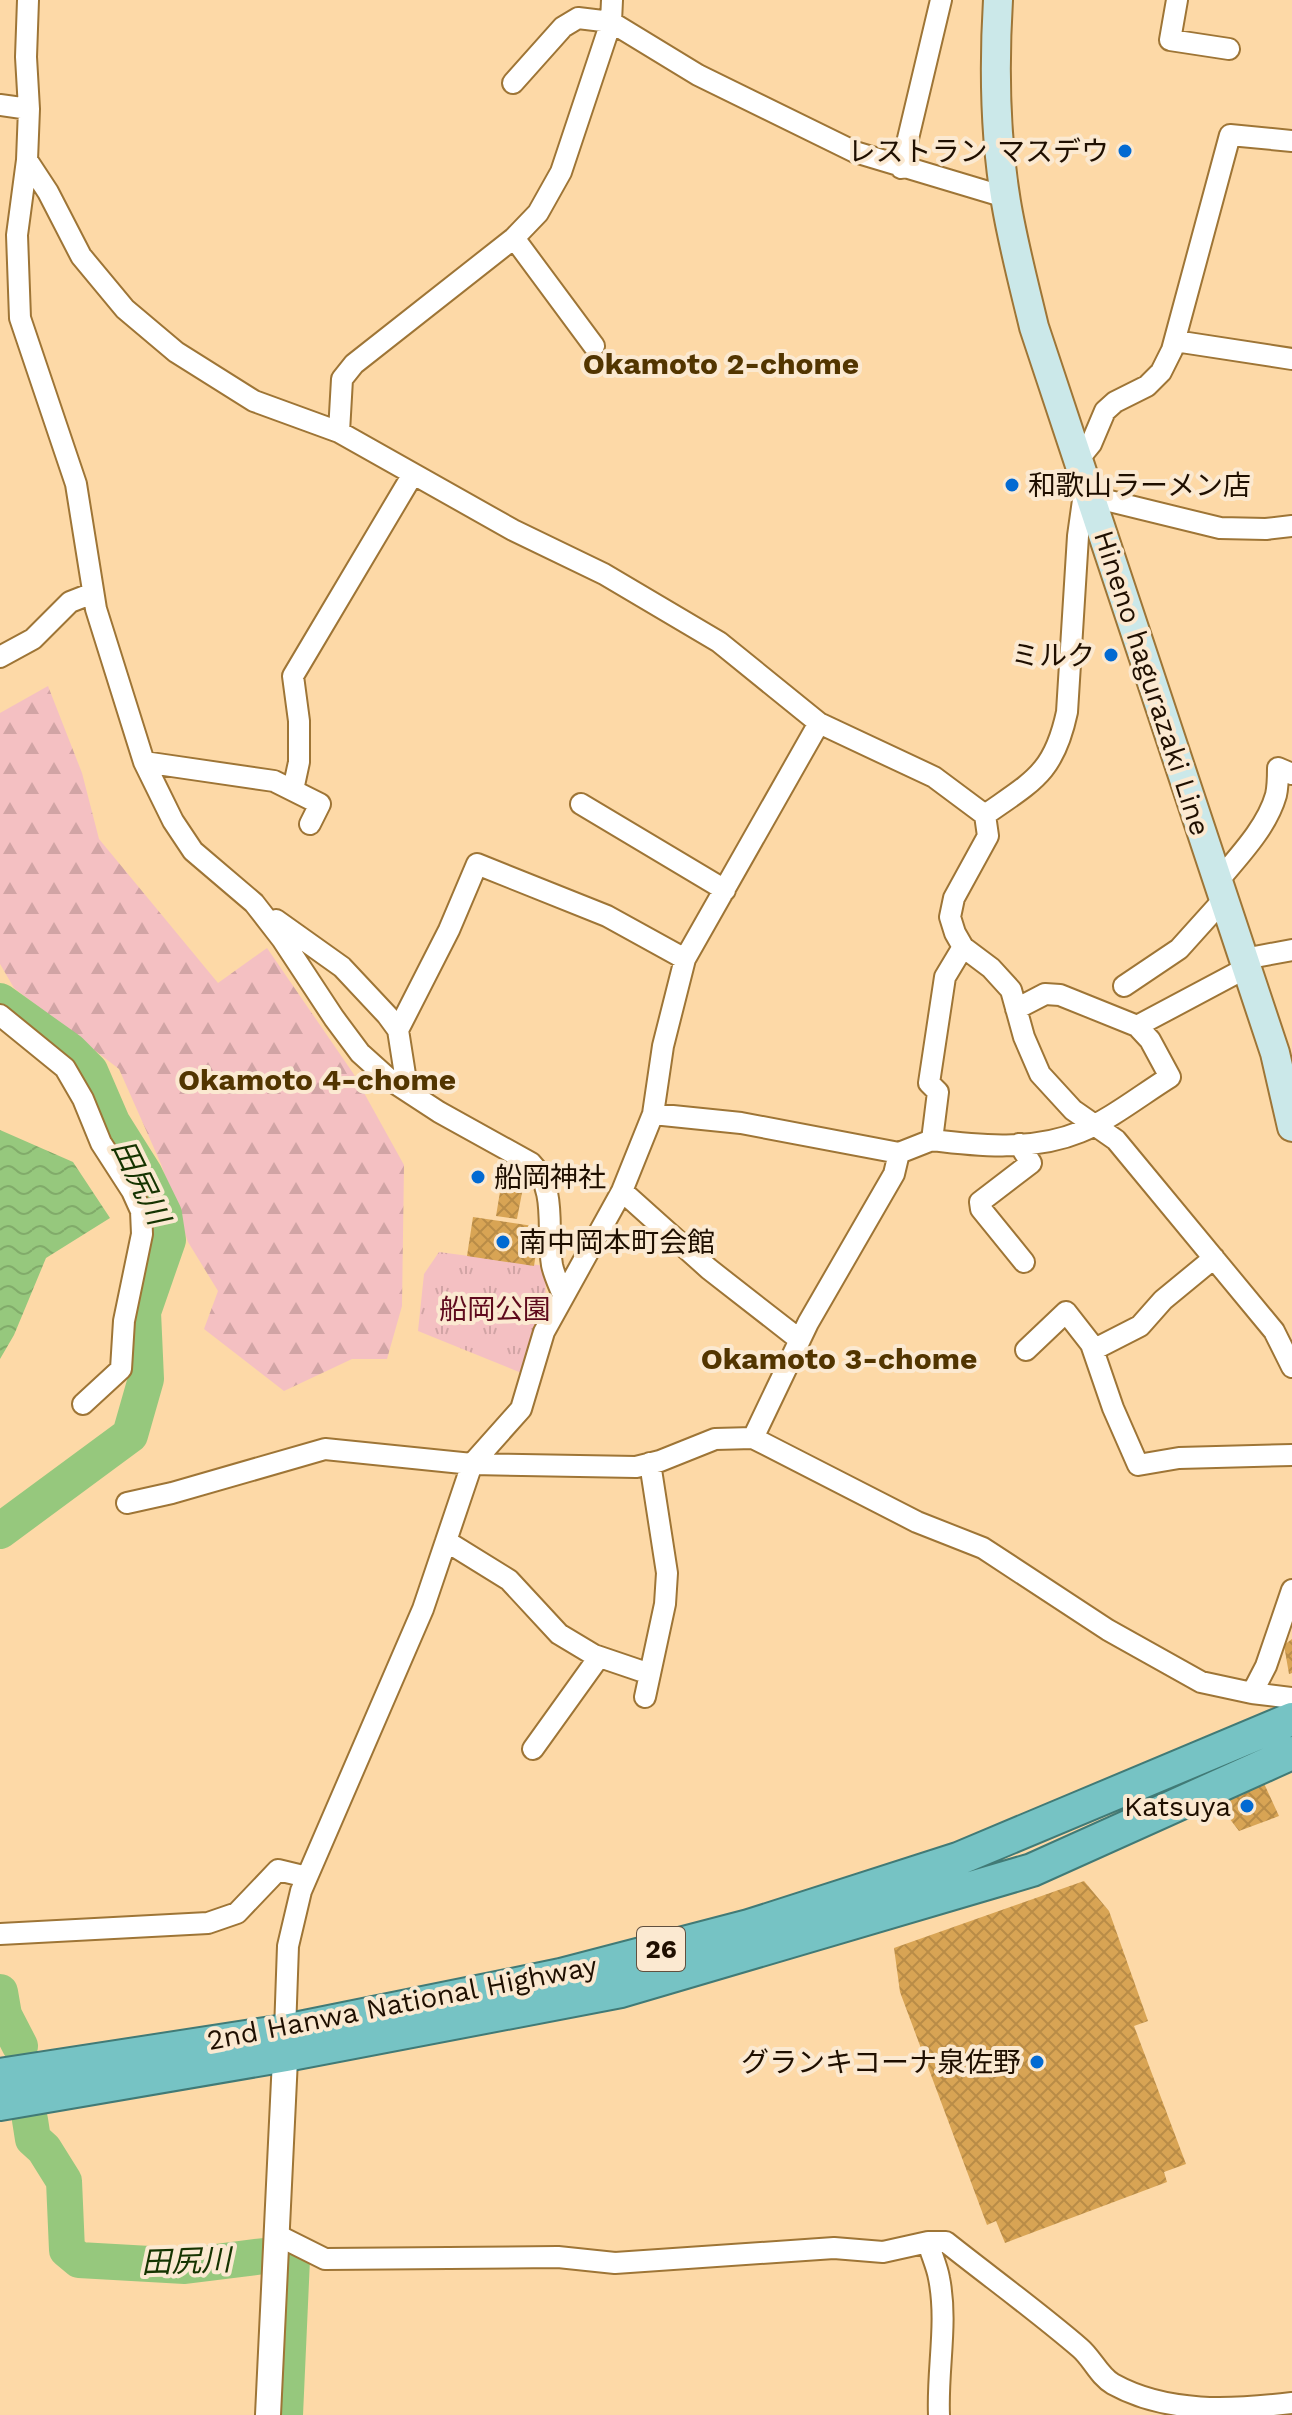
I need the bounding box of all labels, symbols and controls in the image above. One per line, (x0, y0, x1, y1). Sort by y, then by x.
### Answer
place label: レストラン マスデウ (847, 135, 1109, 168)
marker: レストラン マスデウ (1116, 142, 1134, 160)
district label: Okamoto 2-chome (583, 346, 859, 381)
place label: 和歌山ラーメン店 (1028, 469, 1251, 502)
marker: 和歌山ラーメン店 (1003, 476, 1021, 494)
street label: Hineno hagurazaki Line (1087, 526, 1217, 840)
place label: ミルク (1011, 639, 1095, 672)
marker: ミルク (1102, 646, 1120, 664)
district label: Okamoto 4-chome (178, 1062, 456, 1097)
water label: 田尻川 (106, 1134, 178, 1233)
place label: 船岡神社 (494, 1161, 606, 1194)
marker: 船岡神社 (469, 1168, 487, 1186)
place label: 南中岡本町会館 (519, 1226, 715, 1259)
marker: 南中岡本町会館 (494, 1233, 512, 1251)
park label: 船岡公園 (439, 1293, 551, 1326)
district label: Okamoto 3-chome (701, 1341, 977, 1376)
place label: Katsuya (1124, 1790, 1231, 1823)
marker: Katsuya (1238, 1797, 1256, 1815)
road number: 26 (637, 1927, 685, 1971)
street label: 2nd Hanwa National Highway (204, 1949, 600, 2057)
place label: グランキコーナ泉佐野 (741, 2046, 1021, 2079)
marker: グランキコーナ泉佐野 (1028, 2053, 1046, 2071)
water label: 田尻川 (140, 2242, 235, 2280)

